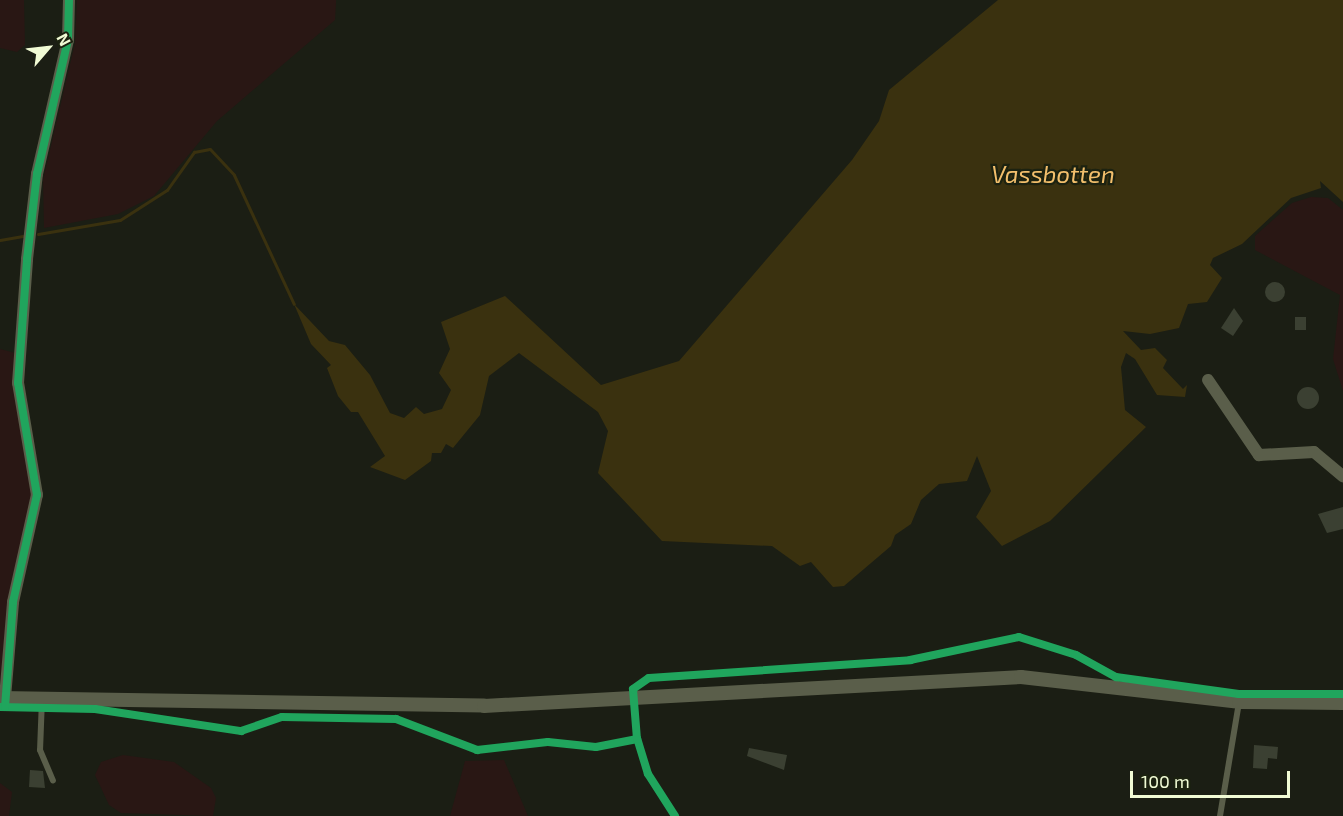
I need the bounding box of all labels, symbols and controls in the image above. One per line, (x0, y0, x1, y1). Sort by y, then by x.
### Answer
north arrow (18, 18, 78, 78)
text: N (53, 30, 75, 49)
water label: Vassbotten (991, 160, 1115, 188)
scale bar (1133, 759, 1294, 797)
text: 100 m (1141, 770, 1190, 792)

